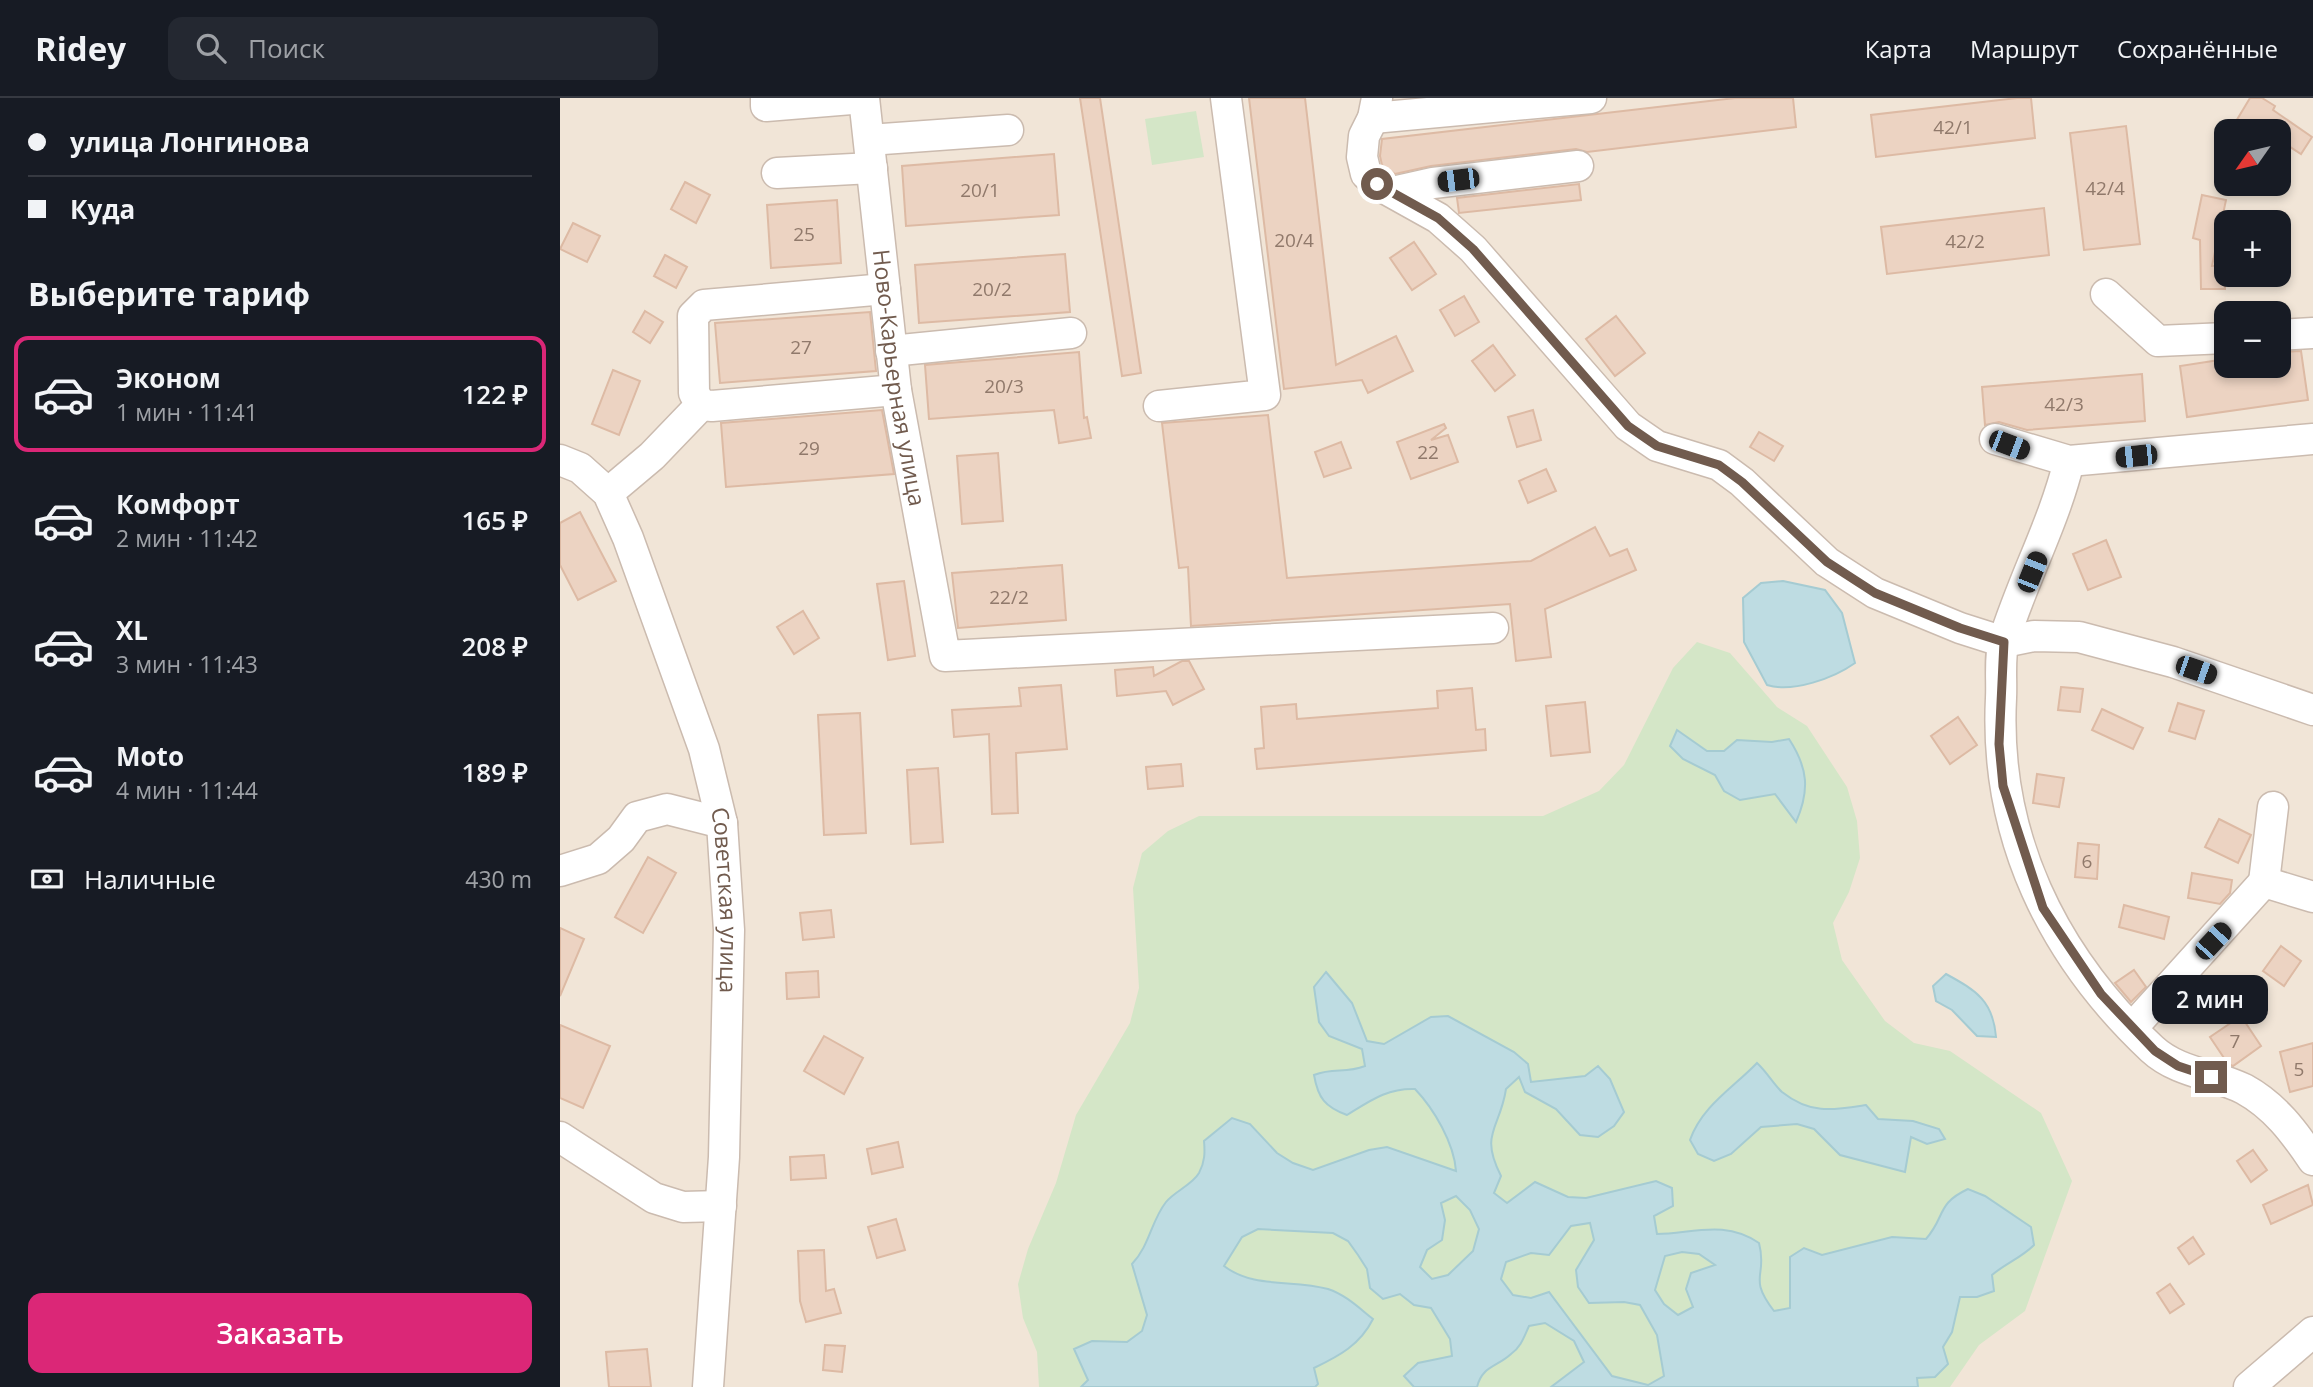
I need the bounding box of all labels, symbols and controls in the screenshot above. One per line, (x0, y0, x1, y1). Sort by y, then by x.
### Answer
search box (168, 17, 658, 80)
text: Ridey (35, 26, 126, 71)
icon: search (192, 29, 230, 67)
text: Поиск (248, 30, 325, 66)
text: Карта (1865, 32, 1932, 65)
text: Маршрут (1970, 32, 2079, 65)
text: Сохранённые (2117, 32, 2278, 65)
house number: 42/1 (1933, 114, 1973, 140)
north arrow (2214, 119, 2291, 196)
map controls (2214, 119, 2291, 378)
text: улица Лонгинова (70, 124, 310, 160)
car (1436, 167, 1481, 193)
route start (1361, 168, 1393, 200)
house number: 42/4 (2085, 175, 2125, 201)
house number: 20/1 (960, 177, 1000, 203)
text: Куда (70, 191, 135, 227)
button: + (2214, 210, 2291, 287)
house number: 25 (793, 221, 815, 247)
house number: 20/4 (1274, 227, 1314, 253)
house number: 42/2 (1945, 228, 1985, 254)
street label: Ново-Карьерная улица (866, 248, 934, 509)
text: Выберите тариф (28, 272, 310, 315)
house number: 20/2 (972, 276, 1012, 302)
button: − (2214, 301, 2291, 378)
house number: 27 (790, 334, 812, 360)
text: Эконом (116, 360, 221, 396)
icon: car (32, 363, 95, 426)
house number: 20/3 (984, 373, 1024, 399)
text: 122 ₽ (462, 376, 528, 412)
house number: 42/3 (2044, 391, 2084, 417)
text: 1 мин · 11:41 (116, 396, 258, 428)
car (1986, 428, 2033, 462)
house number: 29 (798, 435, 820, 461)
house number: 22 (1417, 439, 1439, 465)
car (2115, 443, 2158, 469)
text: Комфорт (116, 486, 240, 522)
icon: car (32, 489, 95, 552)
text: 165 ₽ (462, 502, 528, 538)
text: 2 мин · 11:42 (116, 522, 258, 554)
car (2015, 549, 2050, 595)
house number: 22/2 (989, 584, 1029, 610)
text: XL (116, 612, 148, 648)
icon: car (32, 615, 95, 678)
text: 208 ₽ (462, 628, 528, 664)
text: 3 мин · 11:43 (116, 648, 258, 680)
car (2173, 653, 2220, 687)
text: Moto (116, 738, 184, 774)
icon: car (32, 741, 95, 804)
text: 189 ₽ (462, 754, 528, 790)
text: 4 мин · 11:44 (116, 774, 258, 806)
street label: Советская улица (704, 804, 746, 994)
house number: 6 (2082, 848, 2092, 874)
icon: cash (28, 860, 66, 898)
text: Наличные (84, 861, 216, 897)
text: 430 m (465, 863, 532, 895)
car (2191, 918, 2236, 964)
callout: 2 мин (2153, 976, 2269, 1024)
text: 2 мин (2176, 983, 2244, 1015)
house number: 7 (2230, 1028, 2240, 1054)
house number: 5 (2294, 1056, 2304, 1082)
route end (2195, 1061, 2227, 1093)
button: Заказать (28, 1293, 532, 1373)

